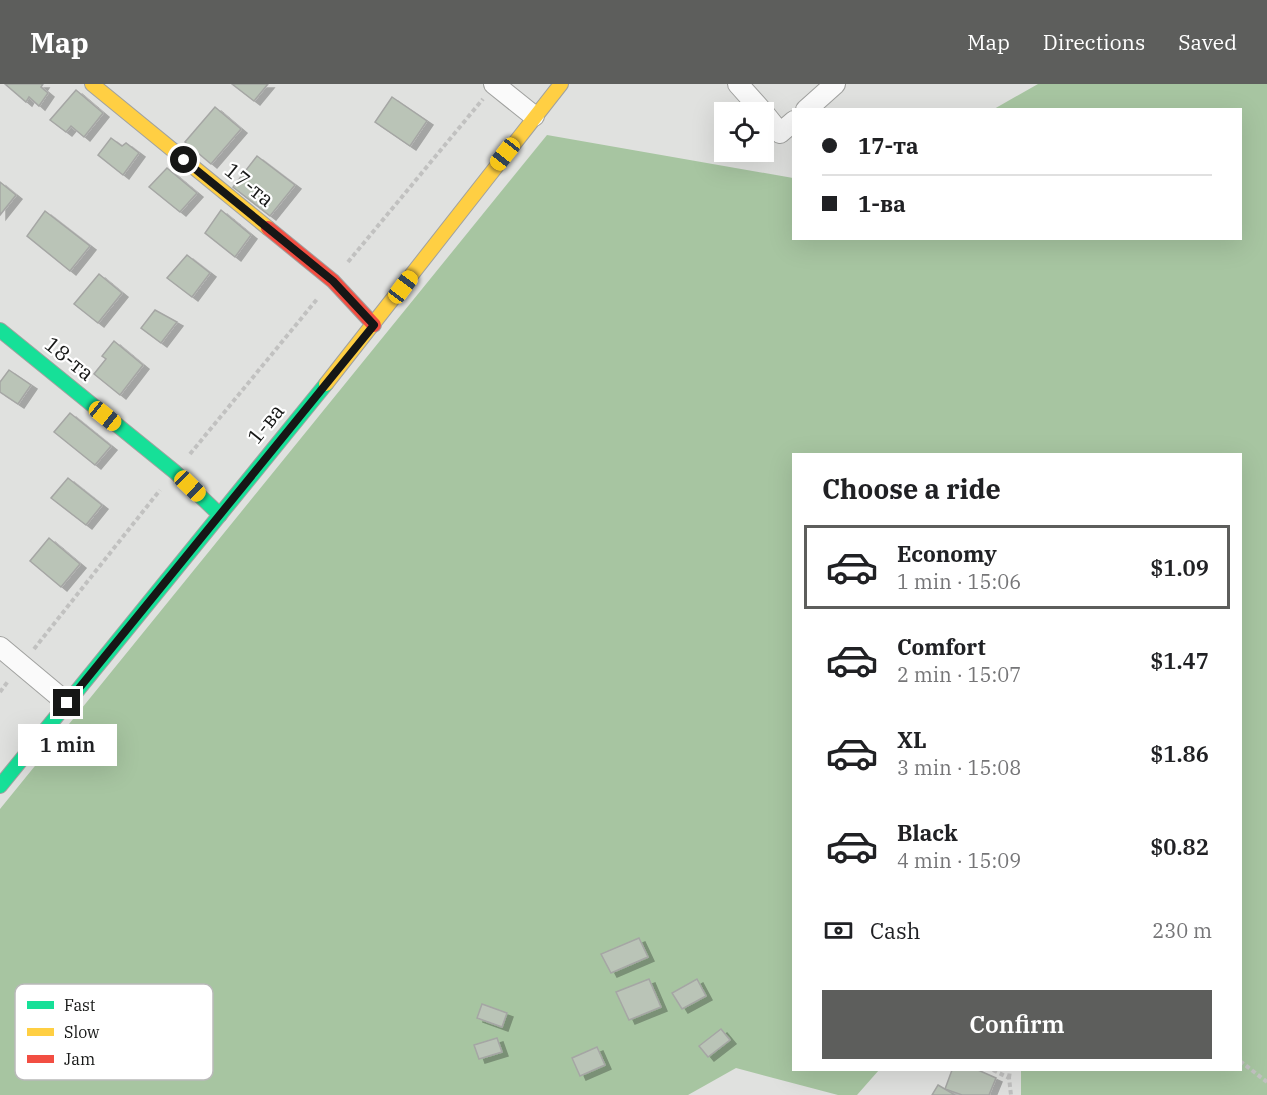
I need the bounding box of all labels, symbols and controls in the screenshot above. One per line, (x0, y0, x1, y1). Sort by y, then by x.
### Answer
text: Map (30, 24, 89, 61)
text: Map (967, 28, 1010, 56)
text: Directions (1043, 28, 1145, 56)
text: Saved (1178, 28, 1237, 56)
map controls (714, 102, 774, 162)
button: locate (714, 102, 774, 162)
text: 17-та (858, 131, 919, 160)
car (487, 134, 523, 174)
route start (170, 146, 197, 173)
street label: 17-та (219, 156, 280, 213)
text: 1-ва (858, 189, 906, 218)
car (385, 267, 421, 307)
street label: 18-та (39, 330, 100, 387)
street label: 1-ва (240, 397, 290, 449)
car (85, 398, 125, 434)
car (171, 467, 209, 505)
text: Choose a ride (822, 471, 1001, 506)
text: Economy (897, 539, 997, 568)
icon: car (825, 540, 879, 594)
text: $1.09 (1150, 553, 1209, 582)
text: 1 min · 15:06 (897, 568, 1021, 595)
text: Comfort (897, 632, 986, 661)
icon: car (825, 633, 879, 687)
text: $1.47 (1150, 646, 1209, 675)
text: 2 min · 15:07 (897, 661, 1021, 688)
route end (53, 689, 80, 716)
callout: 1 min (17, 724, 116, 766)
text: XL (897, 725, 927, 754)
icon: car (825, 726, 879, 780)
text: 1 min (40, 731, 95, 758)
text: $1.86 (1150, 739, 1209, 768)
text: 3 min · 15:08 (897, 754, 1021, 781)
text: Black (897, 818, 958, 847)
icon: car (825, 819, 879, 873)
text: $0.82 (1150, 832, 1209, 861)
text: 4 min · 15:09 (897, 847, 1021, 874)
icon: cash (822, 914, 855, 947)
text: Cash (870, 916, 921, 945)
text: 230 m (1152, 917, 1212, 944)
legend (15, 984, 213, 1080)
button: Confirm (822, 990, 1212, 1059)
text: Fast (64, 995, 96, 1015)
text: Slow (64, 1022, 100, 1042)
text: Jam (64, 1049, 95, 1069)

